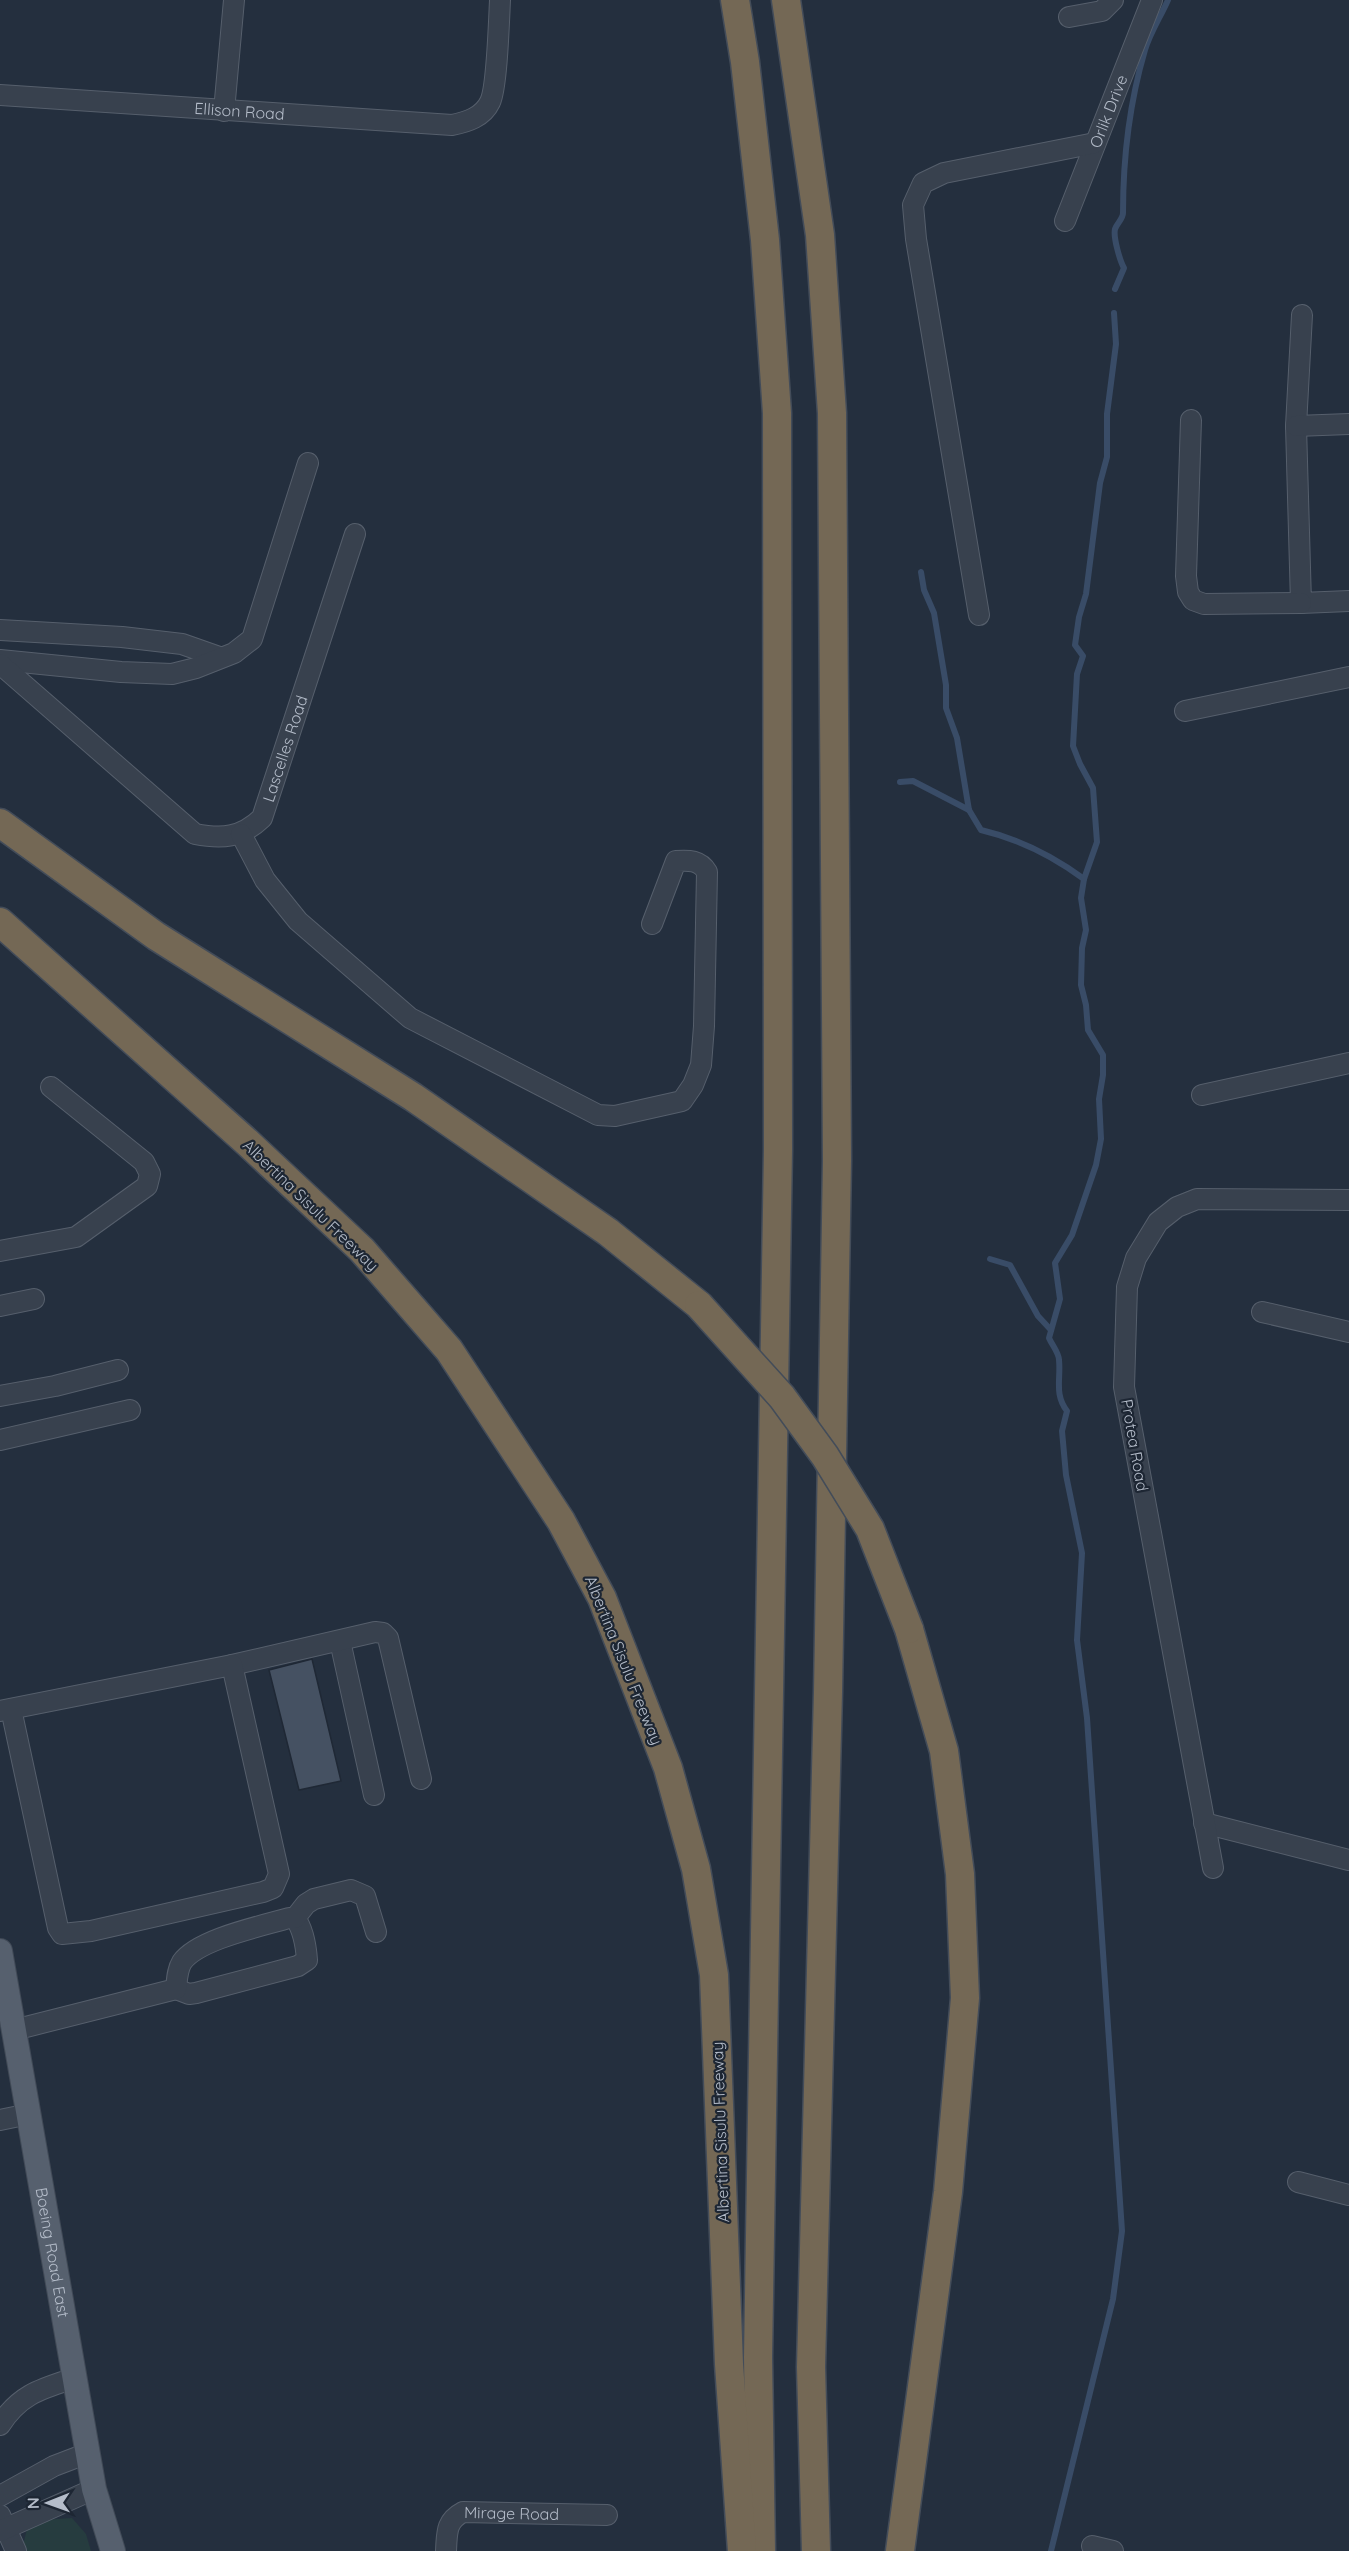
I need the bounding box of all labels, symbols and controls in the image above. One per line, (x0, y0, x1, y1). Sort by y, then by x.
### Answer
street label: Orlik Drive (1085, 72, 1132, 151)
street label: Ellison Road (194, 98, 285, 124)
street label: Lascelles Road (258, 693, 312, 804)
street label: Albertina Sisulu Freeway (239, 1135, 383, 1275)
street label: Protea Road (1117, 1397, 1153, 1493)
street label: Albertina Sisulu Freeway (581, 1572, 667, 1748)
street label: Albertina Sisulu Freeway (707, 2041, 733, 2223)
street label: Boeing Road East (31, 2186, 74, 2319)
north arrow (18, 2473, 78, 2533)
text: N (23, 2497, 43, 2509)
street label: Mirage Road (464, 2502, 559, 2524)

